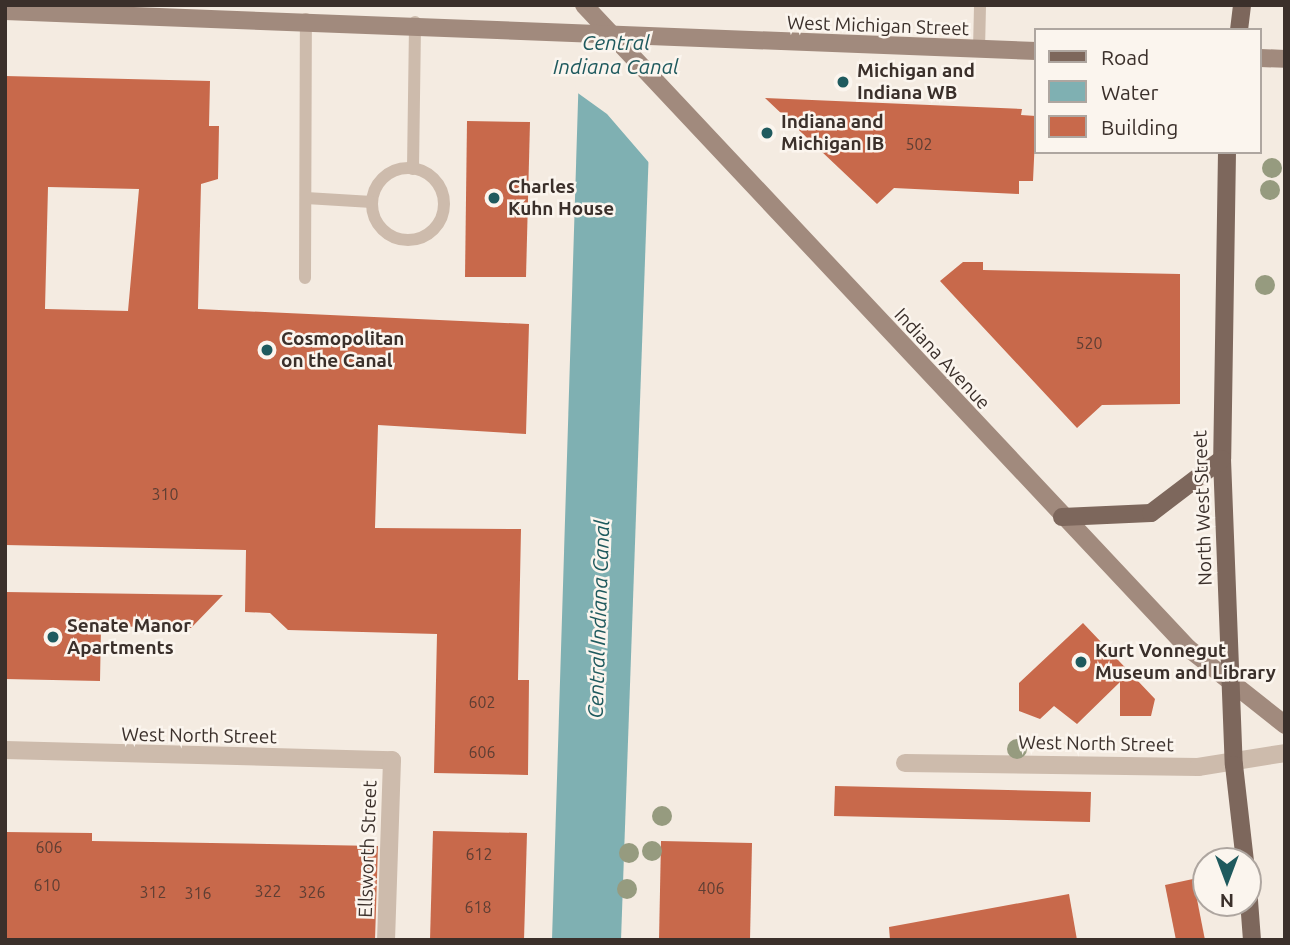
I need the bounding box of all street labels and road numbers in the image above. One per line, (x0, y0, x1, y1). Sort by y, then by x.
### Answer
street label: West Michigan Street (787, 11, 969, 41)
street label: Indiana Avenue (889, 304, 995, 414)
street label: North West Street (1189, 430, 1217, 586)
street label: West North Street (121, 723, 277, 749)
street label: West North Street (1018, 731, 1174, 757)
street label: Ellsworth Street (354, 780, 382, 918)

